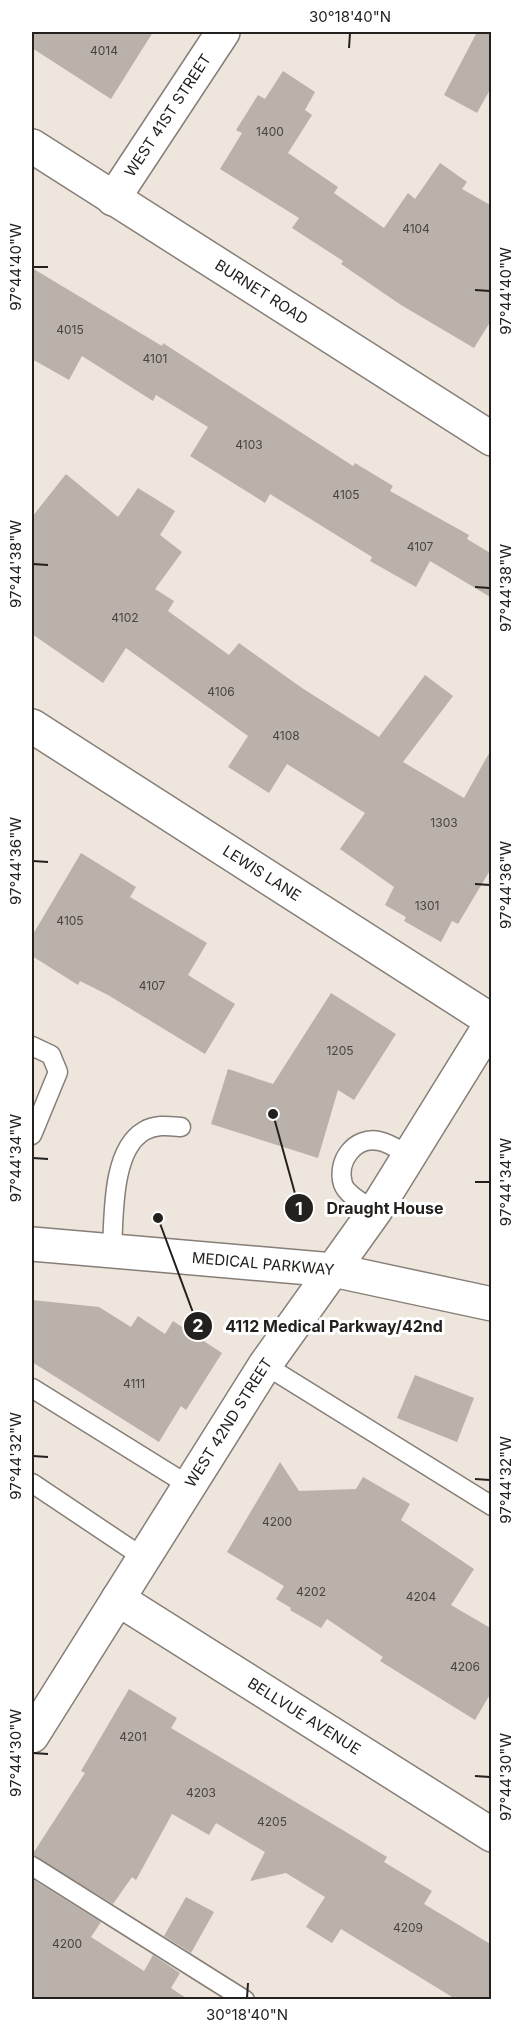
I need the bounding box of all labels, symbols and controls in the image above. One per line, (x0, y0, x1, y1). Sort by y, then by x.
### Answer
text: 30°18'40"N (309, 7, 391, 26)
house number: 4014 (90, 43, 118, 58)
street label: WEST 41ST STREET (120, 50, 215, 180)
house number: 1400 (256, 124, 284, 139)
house number: 4104 (402, 221, 430, 236)
text: 97°44'40"W (6, 223, 25, 311)
text: 97°44'40"W (496, 247, 515, 335)
street label: BURNET ROAD (212, 255, 312, 328)
house number: 4015 (56, 322, 84, 337)
house number: 4101 (143, 351, 167, 366)
house number: 4103 (235, 437, 263, 452)
house number: 4105 (332, 487, 360, 502)
text: 97°44'38"W (6, 520, 25, 608)
house number: 4107 (407, 539, 433, 554)
text: 97°44'38"W (496, 544, 515, 632)
house number: 4102 (111, 610, 139, 625)
house number: 4106 (207, 684, 235, 699)
house number: 4108 (272, 728, 300, 743)
house number: 1303 (430, 815, 458, 830)
text: 97°44'36"W (6, 817, 25, 905)
street label: LEWIS LANE (219, 841, 305, 905)
text: 97°44'36"W (496, 841, 515, 929)
house number: 1301 (415, 898, 439, 913)
house number: 4105 (56, 913, 84, 928)
house number: 4107 (139, 978, 165, 993)
house number: 1205 (326, 1043, 354, 1058)
text: 97°44'34"W (6, 1114, 25, 1202)
text: 97°44'34"W (496, 1138, 515, 1226)
callout: Draught House (284, 1191, 455, 1225)
text: 1 (295, 1198, 303, 1219)
text: Draught House (326, 1198, 444, 1218)
street label: MEDICAL PARKWAY (191, 1248, 335, 1279)
callout: 4112 Medical Parkway/42nd (183, 1309, 455, 1343)
text: 2 (192, 1315, 204, 1336)
text: 4112 Medical Parkway/42nd (225, 1316, 443, 1336)
street label: WEST 42ND STREET (181, 1354, 276, 1491)
house number: 4111 (123, 1376, 145, 1391)
text: 97°44'32"W (6, 1412, 25, 1500)
text: 97°44'32"W (496, 1436, 515, 1524)
house number: 4200 (262, 1514, 292, 1529)
house number: 4202 (296, 1584, 326, 1599)
house number: 4204 (406, 1589, 436, 1604)
house number: 4206 (450, 1659, 480, 1674)
street label: BELLVUE AVENUE (244, 1673, 364, 1759)
text: 97°44'30"W (6, 1709, 25, 1797)
house number: 4201 (119, 1729, 147, 1744)
text: 97°44'30"W (496, 1733, 515, 1821)
house number: 4203 (186, 1785, 216, 1800)
house number: 4205 (257, 1814, 287, 1829)
house number: 4209 (393, 1920, 423, 1935)
house number: 4200 (52, 1936, 82, 1951)
text: 30°18'40"N (206, 2005, 288, 2024)

